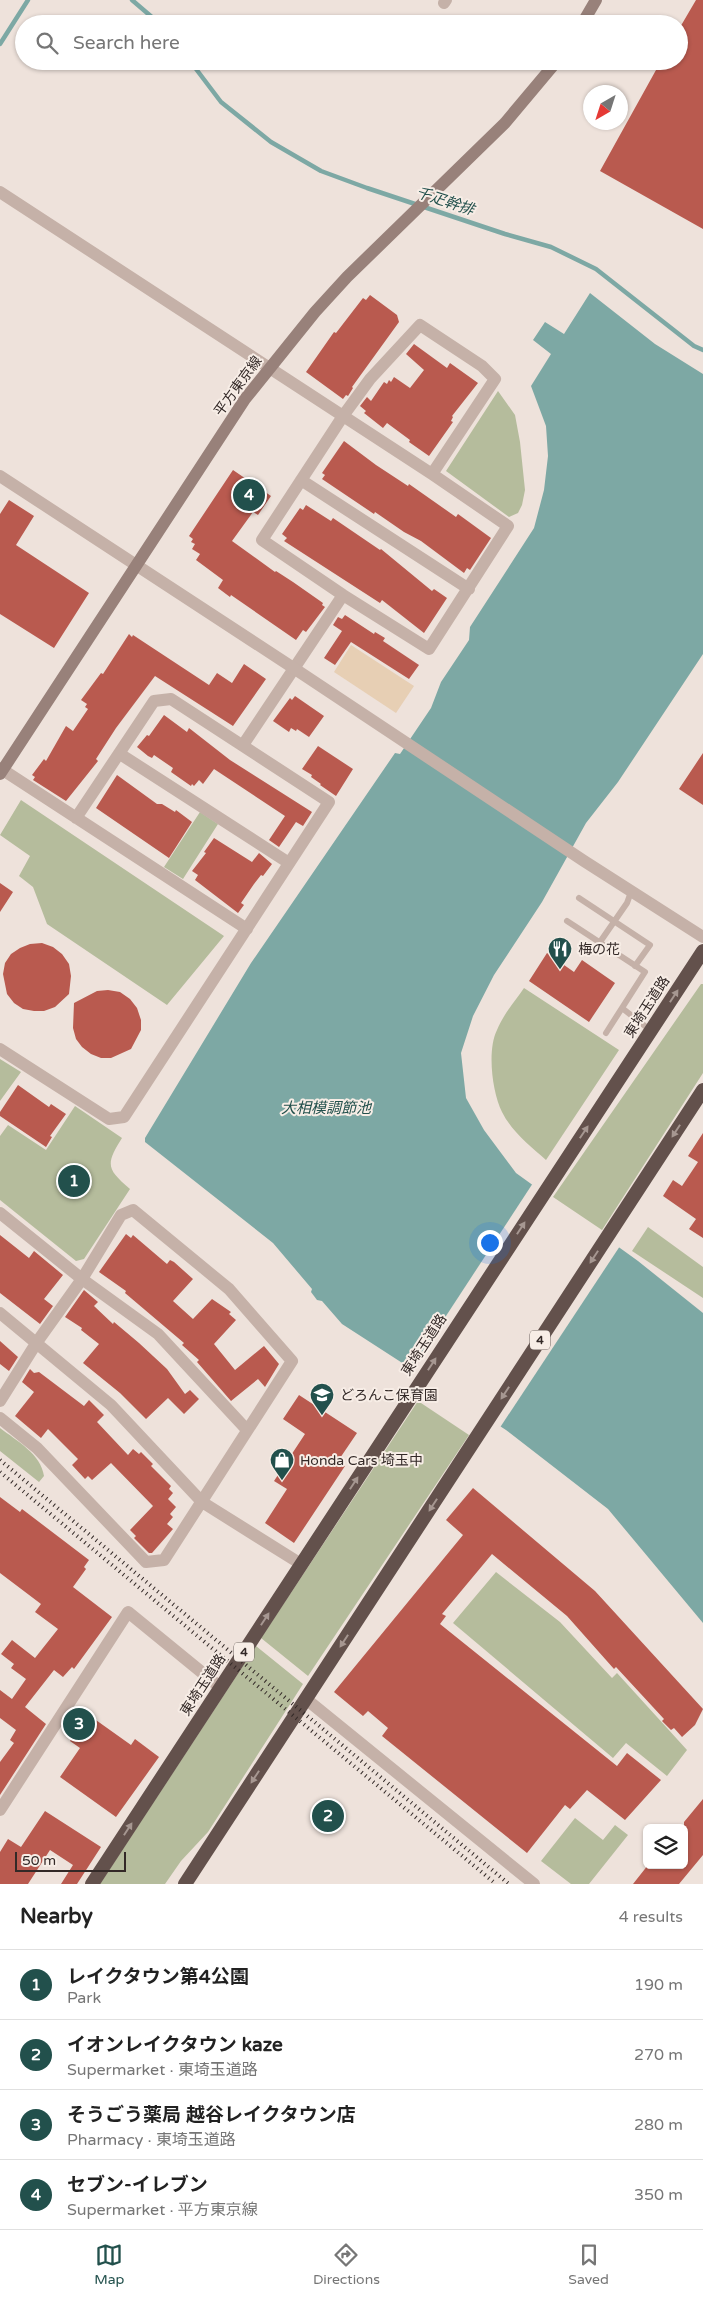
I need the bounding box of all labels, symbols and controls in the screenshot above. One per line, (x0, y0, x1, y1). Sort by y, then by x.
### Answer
search box (15, 15, 688, 70)
icon: search (33, 29, 61, 57)
text: Search here (73, 32, 180, 54)
north arrow (583, 85, 628, 130)
water label: 千疋幹排 (414, 183, 478, 219)
street label: 平方東京線 (211, 353, 265, 419)
pin: 4 (233, 476, 265, 514)
restaurant icon: 梅の花 (547, 936, 573, 970)
place label: 梅の花 (578, 941, 620, 958)
street label: 東埼玉道路 (621, 973, 673, 1041)
one-way arrow (669, 990, 679, 1003)
water label: 大相模調節池 (281, 1099, 373, 1117)
one-way arrow (671, 1124, 681, 1138)
one-way arrow (580, 1125, 589, 1138)
pin: 1 (58, 1162, 90, 1200)
one-way arrow (516, 1221, 526, 1235)
your location (477, 1230, 503, 1256)
one-way arrow (589, 1251, 599, 1264)
street label: 東埼玉道路 (398, 1311, 450, 1379)
road number: 4 (530, 1330, 550, 1350)
one-way arrow (427, 1357, 437, 1370)
school or university icon: どろんこ保育園 (309, 1382, 335, 1416)
place label: どろんこ保育園 (340, 1387, 438, 1404)
one-way arrow (501, 1387, 510, 1400)
shop icon: Honda Cars 埼玉中 (269, 1447, 295, 1481)
place label: Honda Cars 埼玉中 (300, 1452, 423, 1469)
one-way arrow (349, 1477, 358, 1490)
one-way arrow (428, 1498, 438, 1512)
one-way arrow (260, 1613, 270, 1626)
one-way arrow (339, 1634, 349, 1648)
road number: 4 (234, 1642, 254, 1661)
street label: 東埼玉道路 (177, 1651, 229, 1719)
pin: 3 (63, 1705, 95, 1743)
one-way arrow (250, 1770, 260, 1784)
pin: 2 (312, 1797, 344, 1835)
one-way arrow (123, 1822, 133, 1835)
map controls (643, 1824, 688, 1869)
button: layers (643, 1824, 688, 1869)
scale bar (15, 1849, 126, 1872)
text: 50 m (22, 1852, 56, 1869)
text: Nearby (20, 1904, 93, 1929)
text: 4 results (619, 1907, 683, 1927)
text: レイクタウン第4公園 (67, 1966, 249, 1988)
text: 1 (31, 1975, 41, 1995)
text: 190 m (634, 1975, 683, 1995)
text: Park (67, 1988, 101, 2008)
text: イオンレイクタウン kaze (67, 2034, 283, 2056)
text: 2 (31, 2045, 41, 2065)
text: 270 m (634, 2045, 683, 2065)
text: Supermarket · 東埼玉道路 (67, 2060, 258, 2080)
text: そうごう薬局 越谷レイクタウン店 (67, 2104, 356, 2126)
text: 3 (31, 2115, 41, 2135)
text: 280 m (634, 2115, 683, 2135)
text: Pharmacy · 東埼玉道路 (67, 2130, 236, 2150)
text: セブン-イレブン (67, 2174, 208, 2196)
text: 4 (31, 2185, 41, 2205)
text: 350 m (634, 2185, 683, 2205)
text: Supermarket · 平方東京線 (67, 2200, 258, 2220)
tab: Map (94, 2241, 124, 2288)
tab: Directions (313, 2241, 380, 2288)
tab: Saved (568, 2241, 609, 2288)

